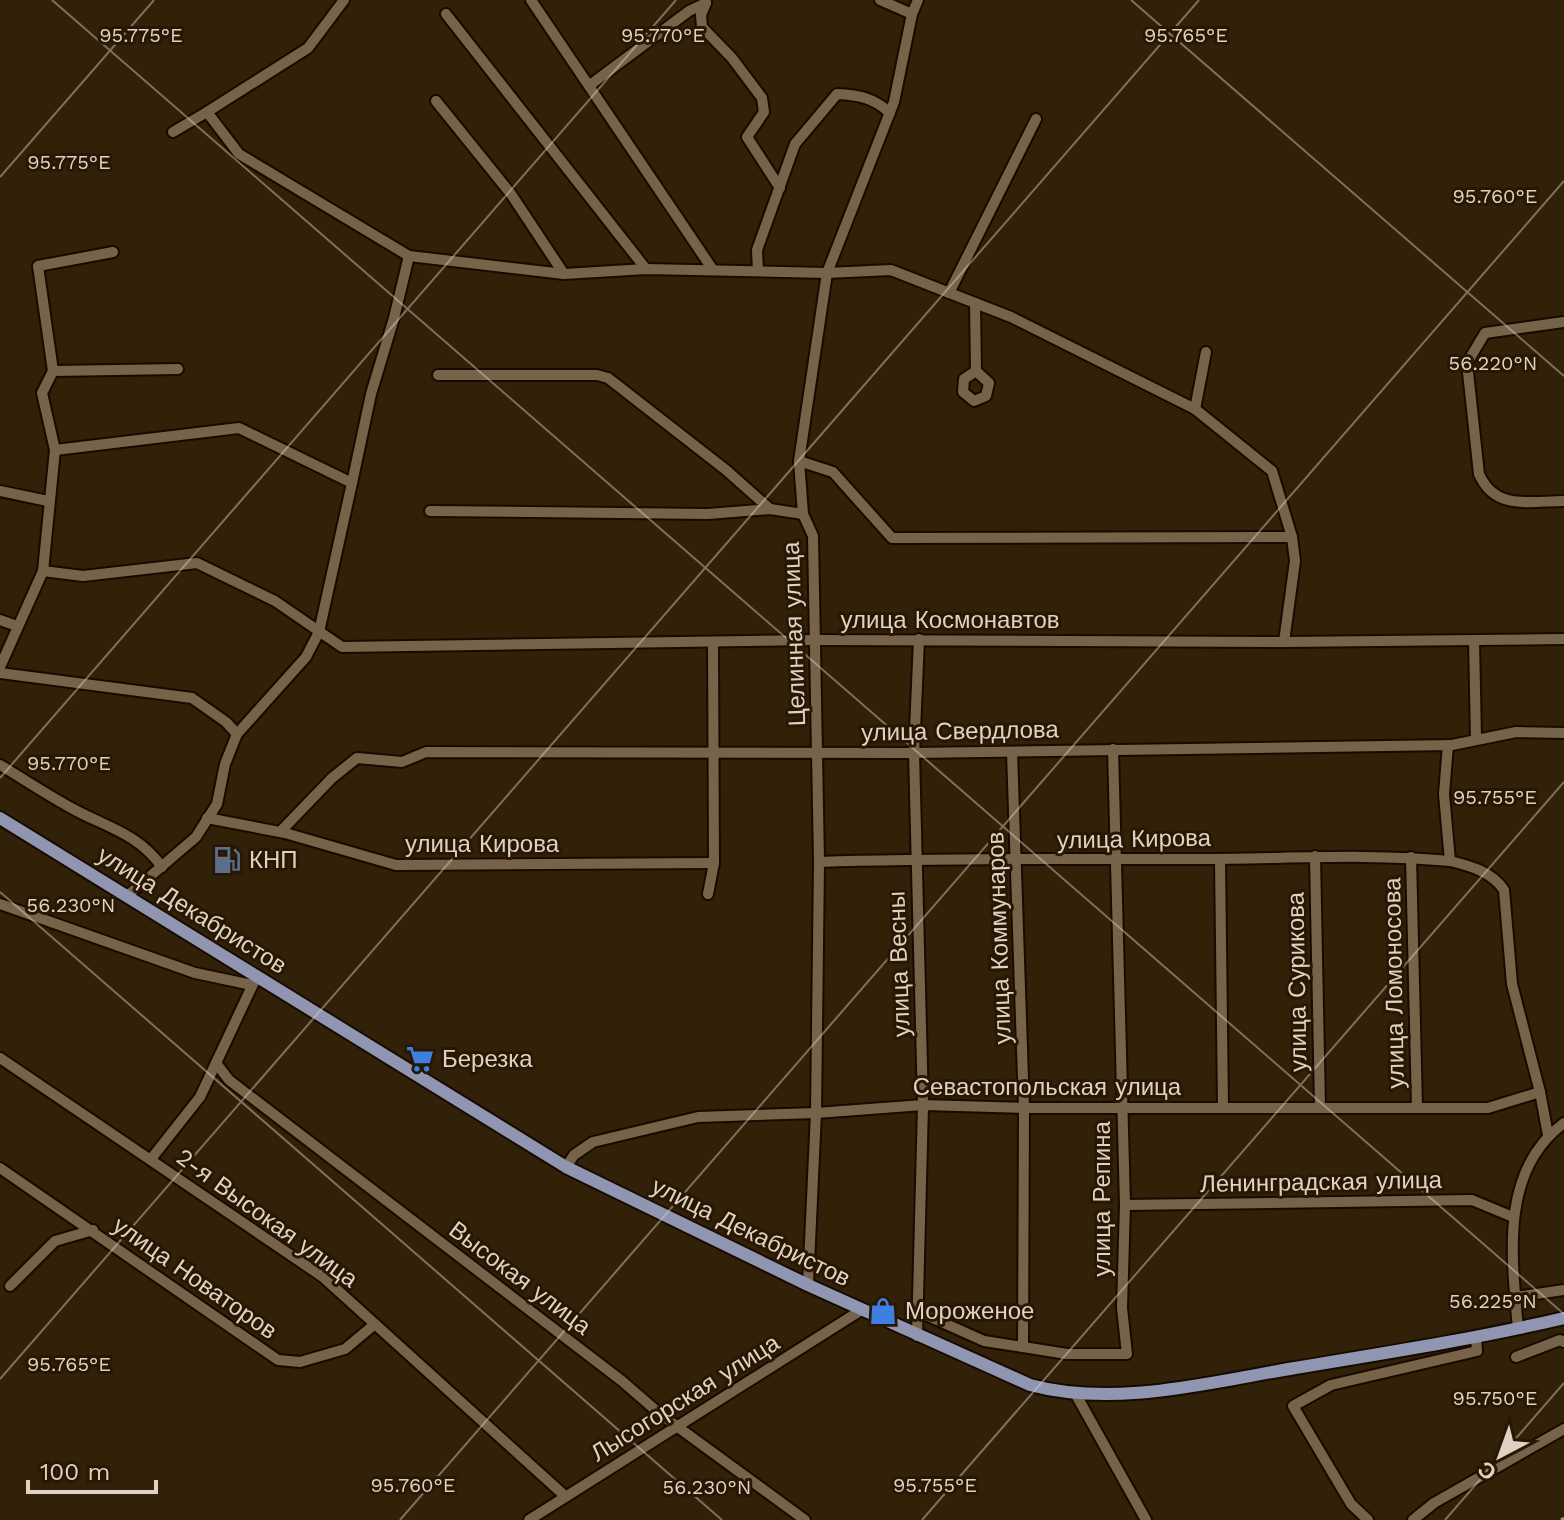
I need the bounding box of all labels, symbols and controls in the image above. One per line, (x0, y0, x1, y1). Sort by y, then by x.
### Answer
text: 95.775°E (99, 23, 183, 47)
text: 95.770°E (621, 23, 705, 47)
text: 95.765°E (1144, 23, 1228, 47)
text: 95.775°E (27, 150, 111, 174)
text: 95.760°E (1453, 184, 1537, 208)
text: 56.220°N (1449, 351, 1537, 375)
street label: Целинная улица (777, 541, 811, 727)
street label: улица Космонавтов (841, 606, 1059, 634)
street label: улица Свердлова (861, 715, 1060, 747)
text: 95.770°E (27, 751, 111, 775)
text: 95.755°E (1453, 785, 1537, 809)
street label: улица Кирова (1057, 824, 1212, 854)
street label: улица Кирова (405, 830, 560, 858)
street label: улица Коммунаров (981, 831, 1017, 1045)
street label: улица Декабристов (92, 841, 292, 979)
fuel station icon: КНП (212, 845, 242, 875)
place label: КНП (249, 846, 298, 874)
street label: улица Ломоносова (1378, 877, 1410, 1089)
street label: улица Весны (882, 891, 916, 1037)
street label: улица Сурикова (1281, 891, 1313, 1072)
text: 56.230°N (27, 893, 115, 917)
supermarket icon: Березка (405, 1044, 435, 1074)
place label: Березка (442, 1045, 533, 1073)
street label: Севастопольская улица (913, 1073, 1182, 1101)
street label: улица Репина (1088, 1121, 1116, 1277)
street label: 2-я Высокая улица (171, 1143, 364, 1294)
street label: Ленинградская улица (1200, 1166, 1443, 1198)
street label: улица Декабристов (647, 1172, 855, 1292)
street label: улица Новаторов (108, 1211, 282, 1345)
street label: Высокая улица (444, 1216, 597, 1341)
text: 56.225°N (1449, 1289, 1537, 1313)
shop icon: Мороженое (868, 1296, 898, 1326)
place label: Мороженое (905, 1297, 1034, 1325)
street label: Лысогорская улица (586, 1328, 785, 1467)
text: 95.765°E (27, 1352, 111, 1376)
text: 95.750°E (1453, 1386, 1537, 1410)
north arrow (1460, 1416, 1540, 1496)
scale bar (28, 1444, 156, 1494)
text: С (1473, 1456, 1501, 1485)
text: 100 m (40, 1458, 110, 1486)
text: 95.760°E (371, 1473, 455, 1497)
text: 95.755°E (893, 1473, 977, 1497)
text: 56.230°N (663, 1475, 751, 1499)

